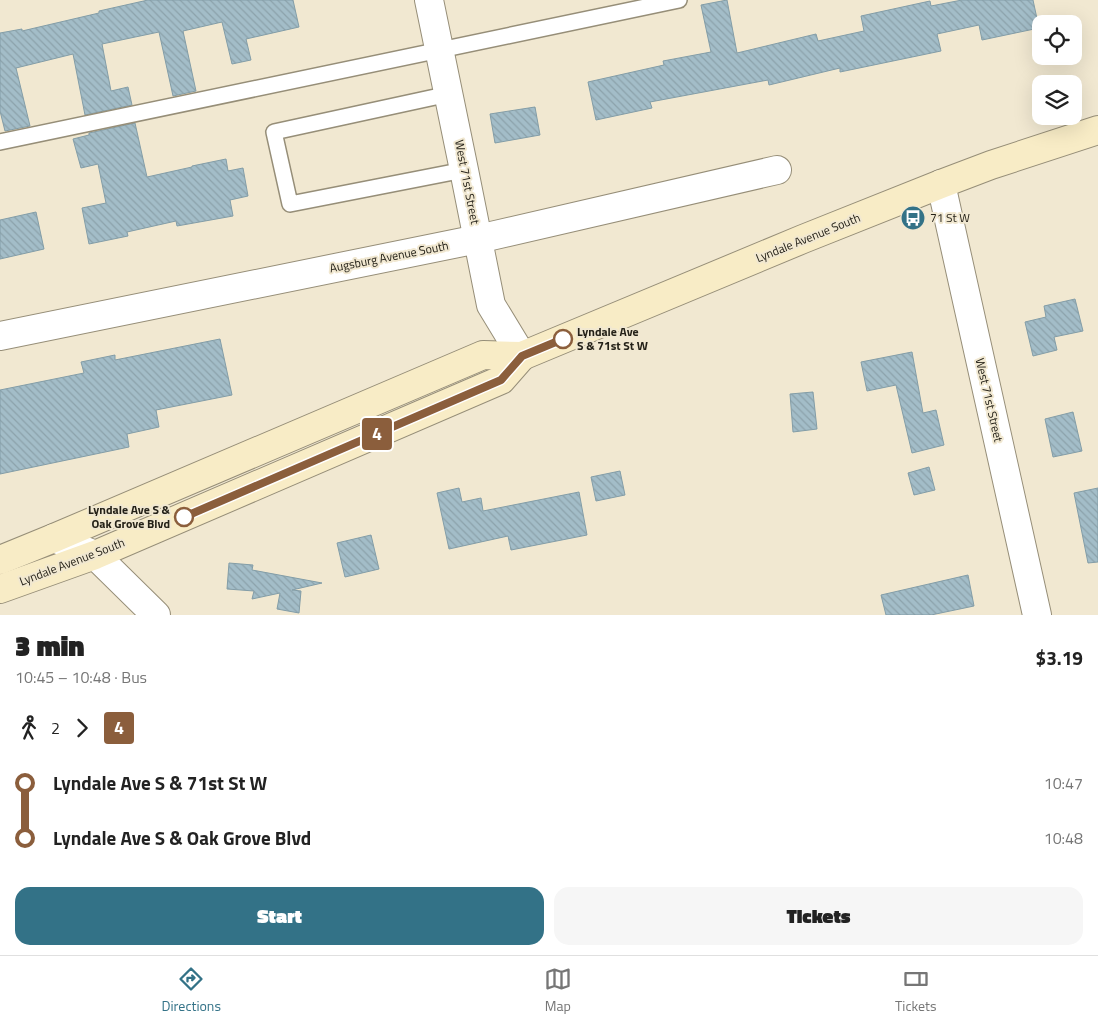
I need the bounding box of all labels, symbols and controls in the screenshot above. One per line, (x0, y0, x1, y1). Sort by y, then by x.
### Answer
map controls (1032, 15, 1082, 125)
button: locate (1032, 15, 1082, 65)
button: layers (1032, 75, 1082, 125)
street label: West 71st Street (450, 138, 485, 227)
bus stop icon: 71 St W (900, 205, 926, 231)
street label: Lyndale Avenue South (753, 208, 863, 267)
place label: 71 St W (930, 208, 970, 227)
street label: Augsburg Avenue South (328, 236, 450, 277)
place label: Lyndale Ave S & 71st St W (577, 322, 648, 355)
marker: Lyndale Ave S & 71st St W (553, 329, 573, 349)
street label: West 71st Street (971, 356, 1009, 445)
line badge: 4 (361, 418, 393, 450)
text: 4 (372, 420, 382, 447)
place label: Lyndale Ave S & Oak Grove Blvd (88, 500, 171, 533)
marker: Lyndale Ave S & Oak Grove Blvd (174, 507, 194, 527)
street label: Lyndale Avenue South (16, 533, 127, 590)
text: 3 min (15, 624, 85, 667)
text: $3.19 (1036, 643, 1083, 672)
text: 10:45 – 10:48 · Bus (15, 665, 147, 689)
icon: walk (15, 714, 43, 742)
icon: forward (68, 714, 96, 742)
text: 4 (114, 714, 124, 741)
text: 2 (51, 716, 60, 740)
text: Lyndale Ave S & 71st St W (53, 768, 267, 797)
text: 10:47 (1044, 771, 1083, 795)
text: Lyndale Ave S & Oak Grove Blvd (53, 823, 311, 852)
text: 10:48 (1044, 826, 1083, 850)
button: Start (15, 887, 544, 945)
button: Tickets (554, 887, 1083, 945)
tab: Directions (162, 965, 221, 1016)
tab: Map (544, 965, 572, 1016)
tab: Tickets (895, 965, 936, 1016)

